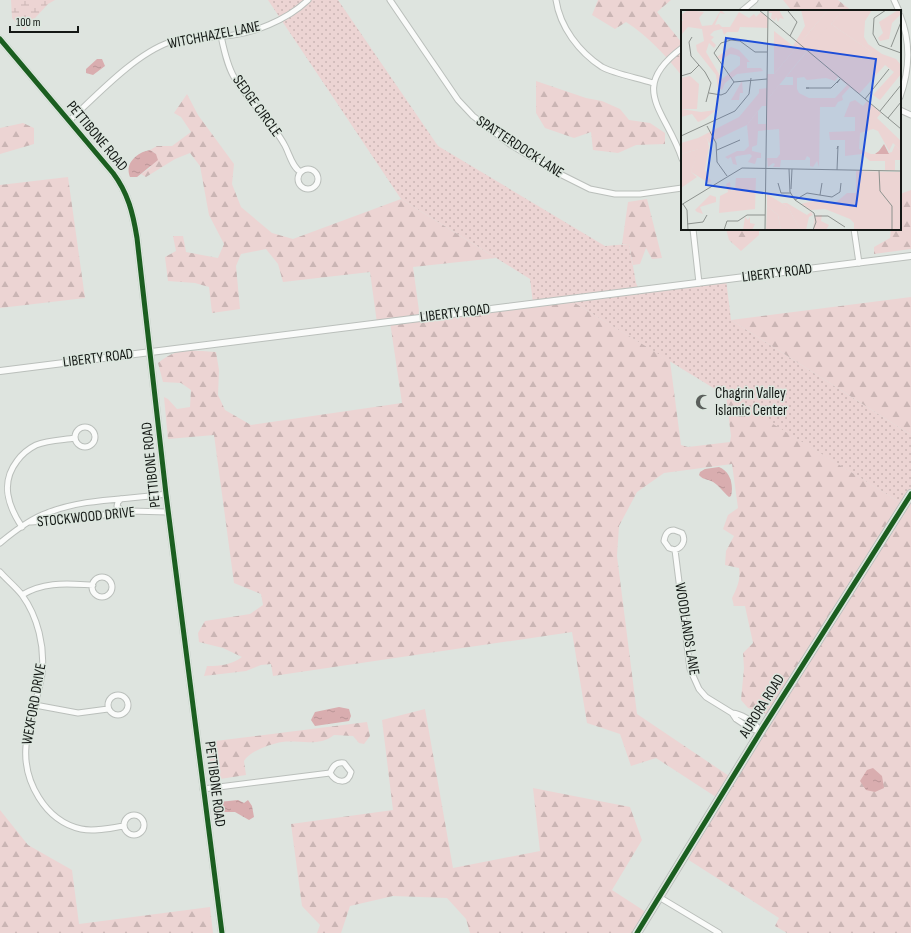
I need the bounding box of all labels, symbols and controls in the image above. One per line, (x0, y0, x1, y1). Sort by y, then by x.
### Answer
scale bar (10, 8, 78, 34)
inset map (681, 10, 901, 230)
text: 100 m (16, 15, 41, 30)
street label: WITCHHAZEL LANE (166, 17, 262, 53)
street label: SEDGE CIRCLE (228, 71, 286, 141)
street label: PETTIBONE ROAD (62, 97, 132, 175)
street label: SPATTERDOCK LANE (473, 112, 567, 182)
street label: LIBERTY ROAD (741, 259, 813, 287)
street label: LIBERTY ROAD (419, 299, 491, 327)
street label: LIBERTY ROAD (62, 344, 134, 372)
place label: Chagrin Valley Islamic Center (715, 384, 788, 420)
mosque icon: Chagrin Valley Islamic Center (694, 393, 712, 411)
street label: PETTIBONE ROAD (137, 421, 165, 509)
street label: STOCKWOOD DRIVE (36, 502, 136, 532)
street label: WOODLANDS LANE (670, 581, 704, 677)
street label: WEXFORD DRIVE (17, 662, 51, 746)
street label: AURORA ROAD (734, 671, 789, 742)
street label: PETTIBONE ROAD (200, 740, 230, 828)

